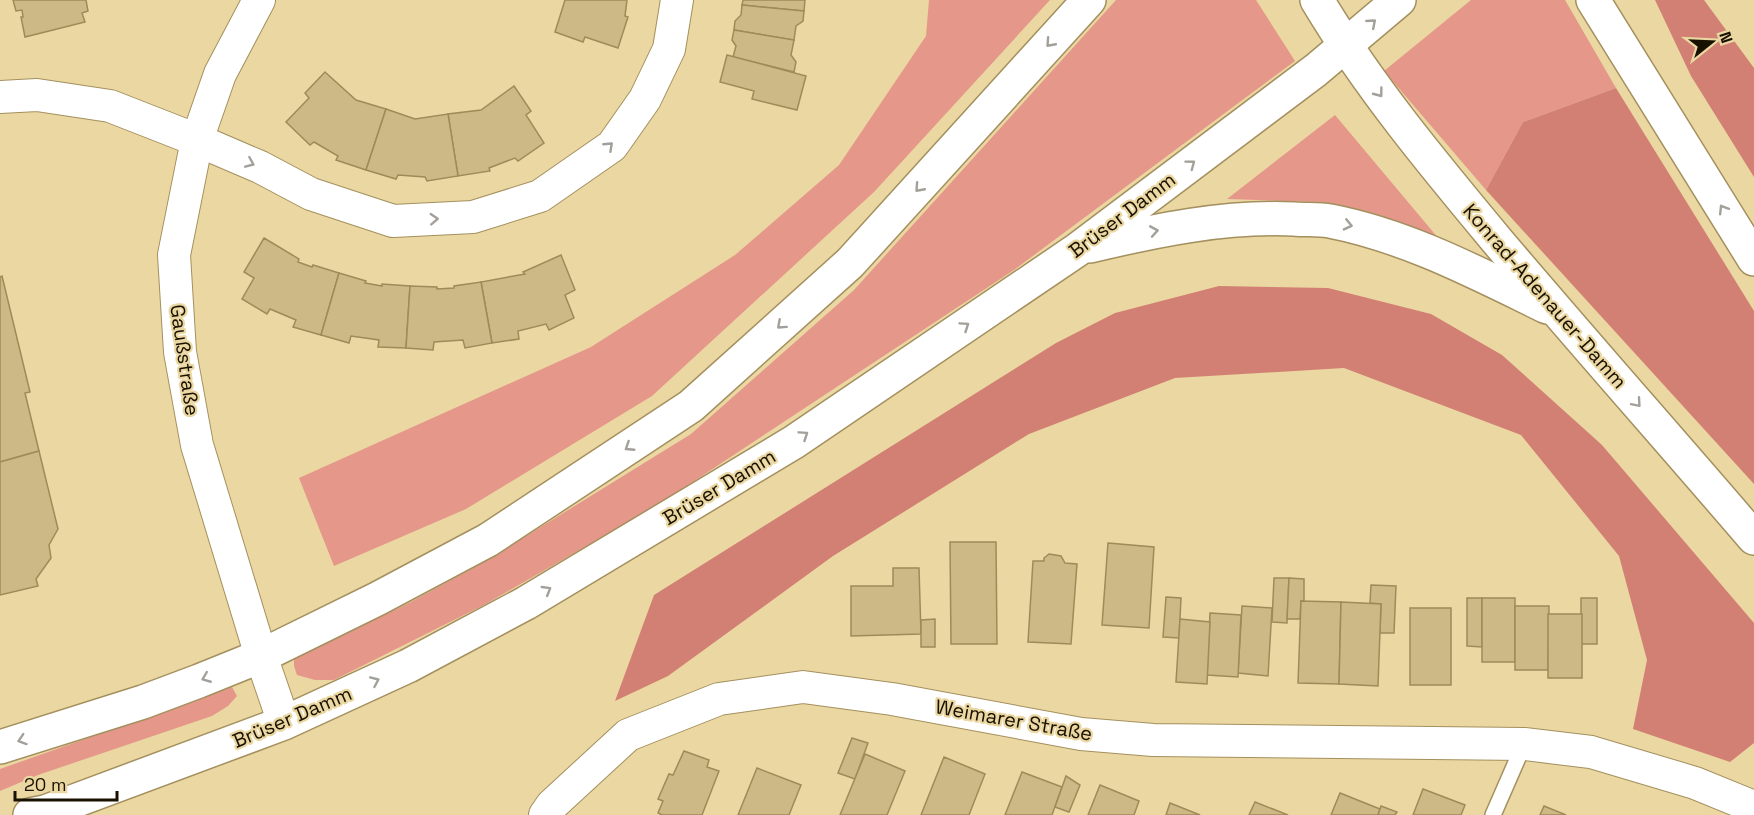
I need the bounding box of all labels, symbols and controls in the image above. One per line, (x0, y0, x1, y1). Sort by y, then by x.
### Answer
north arrow (1682, 12, 1742, 72)
one-way arrow (1365, 19, 1376, 30)
text: N (1714, 29, 1737, 46)
one-way arrow (1046, 37, 1057, 47)
one-way arrow (1372, 87, 1383, 98)
one-way arrow (603, 142, 613, 153)
one-way arrow (244, 156, 255, 168)
one-way arrow (1184, 160, 1195, 171)
street label: Brüser Damm (1063, 166, 1181, 264)
one-way arrow (915, 180, 926, 191)
street label: Konrad-Adenauer-Damm (1457, 198, 1633, 394)
one-way arrow (1719, 205, 1731, 215)
one-way arrow (429, 212, 438, 225)
one-way arrow (1342, 218, 1352, 231)
one-way arrow (1149, 225, 1159, 238)
street label: Gaußstraße (164, 303, 206, 417)
one-way arrow (777, 318, 788, 329)
one-way arrow (959, 322, 970, 333)
one-way arrow (1630, 396, 1641, 407)
one-way arrow (797, 431, 808, 442)
one-way arrow (625, 440, 636, 451)
street label: Brüser Damm (658, 443, 780, 531)
one-way arrow (541, 586, 551, 598)
one-way arrow (202, 671, 213, 683)
one-way arrow (369, 677, 380, 689)
street label: Brüser Damm (228, 680, 356, 754)
street label: Weimarer Straße (933, 693, 1095, 747)
one-way arrow (17, 733, 28, 745)
scale bar (15, 764, 117, 802)
text: 20 m (24, 773, 67, 796)

